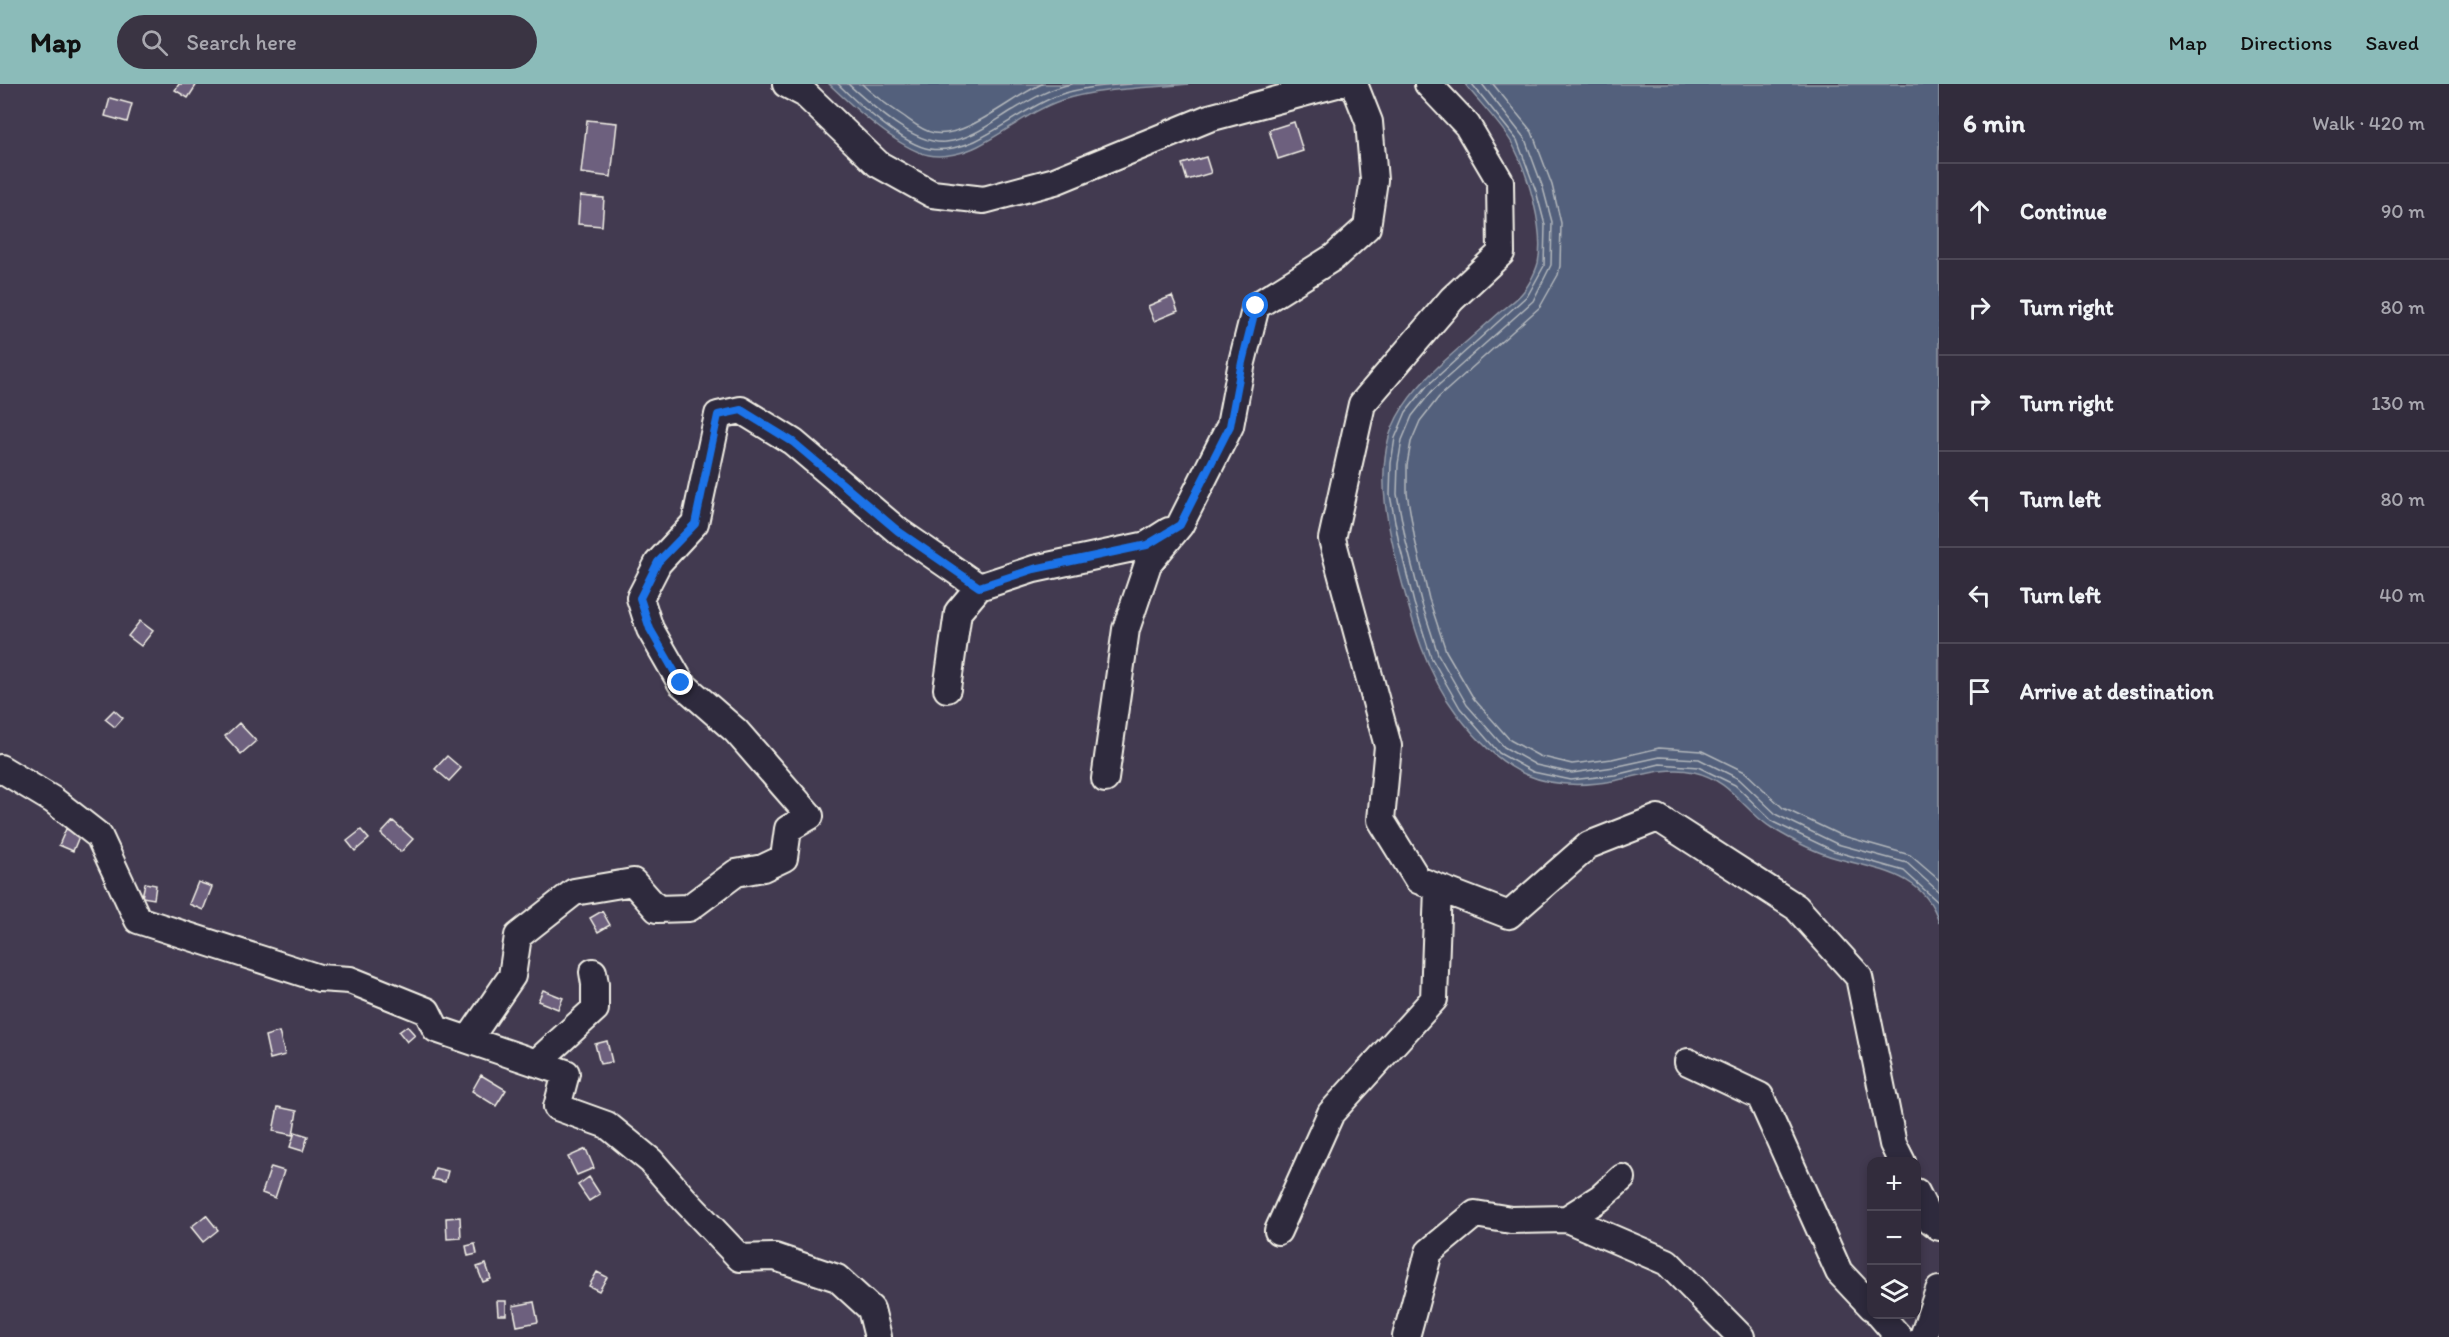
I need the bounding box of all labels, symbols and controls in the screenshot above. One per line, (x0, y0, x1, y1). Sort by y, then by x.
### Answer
search box (117, 15, 537, 69)
text: Map (30, 25, 81, 59)
icon: search (138, 26, 171, 59)
text: Search here (186, 29, 297, 56)
text: Map (2169, 30, 2207, 55)
text: Directions (2240, 30, 2332, 55)
text: Saved (2365, 30, 2419, 55)
text: 6 min (1963, 107, 2025, 139)
text: Walk · 420 m (2312, 111, 2425, 135)
icon: ahead (1963, 195, 1996, 228)
text: Continue (2020, 198, 2107, 225)
text: 90 m (2381, 199, 2425, 223)
icon: right (1963, 291, 1996, 324)
route start (1242, 292, 1268, 318)
text: Turn right (2020, 294, 2114, 321)
text: 80 m (2380, 295, 2425, 319)
icon: right (1963, 387, 1996, 420)
text: Turn right (2020, 390, 2114, 417)
text: 130 m (2371, 391, 2425, 415)
icon: left (1963, 483, 1996, 516)
text: Turn left (2020, 486, 2101, 513)
text: 80 m (2380, 487, 2425, 511)
icon: left (1963, 579, 1996, 612)
text: Turn left (2020, 582, 2101, 609)
text: 40 m (2379, 583, 2425, 607)
route end (667, 669, 693, 695)
icon: arrive (1963, 675, 1996, 708)
text: Arrive at destination (2020, 678, 2214, 705)
map controls (1867, 1157, 1921, 1319)
button: + (1867, 1157, 1921, 1211)
button: − (1867, 1211, 1921, 1265)
button: layers (1867, 1265, 1921, 1319)

